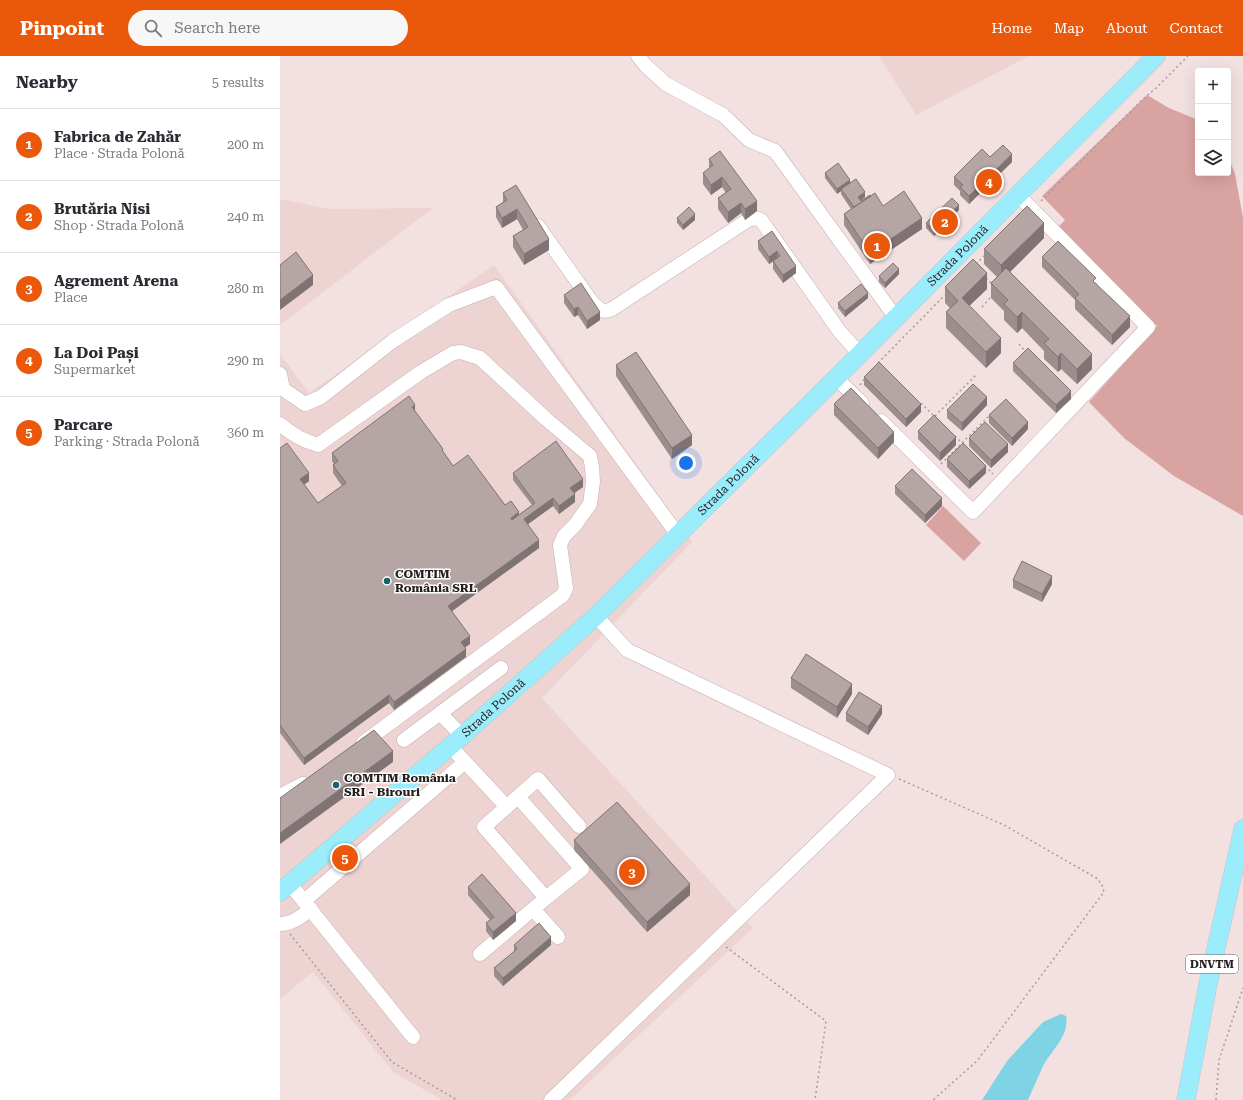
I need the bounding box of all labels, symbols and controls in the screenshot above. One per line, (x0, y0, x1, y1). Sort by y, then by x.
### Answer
search box (128, 10, 408, 46)
text: Pinpoint (20, 17, 104, 40)
icon: search (142, 17, 164, 39)
text: Search here (174, 19, 260, 37)
text: Home (991, 20, 1032, 36)
text: Map (1054, 20, 1084, 36)
text: About (1106, 20, 1148, 36)
text: Contact (1170, 20, 1223, 36)
map controls (1195, 68, 1231, 176)
button: + (1195, 68, 1231, 104)
text: Nearby (16, 72, 78, 92)
text: 5 results (212, 75, 264, 90)
button: − (1195, 104, 1231, 140)
text: Fabrica de Zahăr (54, 128, 181, 146)
text: 1 (25, 137, 33, 152)
text: 200 m (227, 137, 264, 152)
button: layers (1195, 140, 1231, 176)
text: Place · Strada Polonă (54, 146, 185, 161)
pin: 4 (976, 167, 1002, 197)
text: Brutăria Nisi (54, 200, 150, 218)
pin: 2 (932, 207, 958, 237)
text: 2 (25, 209, 33, 224)
text: 240 m (227, 209, 264, 224)
text: Shop · Strada Polonă (54, 218, 184, 233)
street label: Strada Polonă (924, 222, 991, 289)
pin: 1 (864, 231, 890, 261)
text: Agrement Arena (54, 272, 178, 290)
text: 3 (25, 281, 33, 296)
text: 280 m (227, 281, 264, 296)
text: Place (54, 290, 88, 305)
text: La Doi Pași (54, 344, 139, 362)
text: 4 (25, 353, 33, 368)
text: 290 m (227, 353, 264, 368)
text: Supermarket (54, 362, 135, 377)
text: Parcare (54, 416, 113, 434)
text: 5 (25, 425, 33, 440)
text: 360 m (227, 425, 264, 440)
text: Parking · Strada Polonă (54, 434, 200, 449)
street label: Strada Polonă (695, 451, 762, 518)
your location (676, 453, 696, 473)
place label: COMTIM România SRL (395, 567, 477, 595)
marker: COMTIM România SRL (382, 576, 392, 586)
street label: Strada Polonă (459, 675, 529, 740)
place label: COMTIM România SRI - Birouri (344, 771, 456, 799)
marker: COMTIM România SRI - Birouri (331, 780, 341, 790)
pin: 5 (332, 843, 358, 873)
pin: 3 (619, 857, 645, 887)
road number: DNVTM (1186, 955, 1238, 973)

